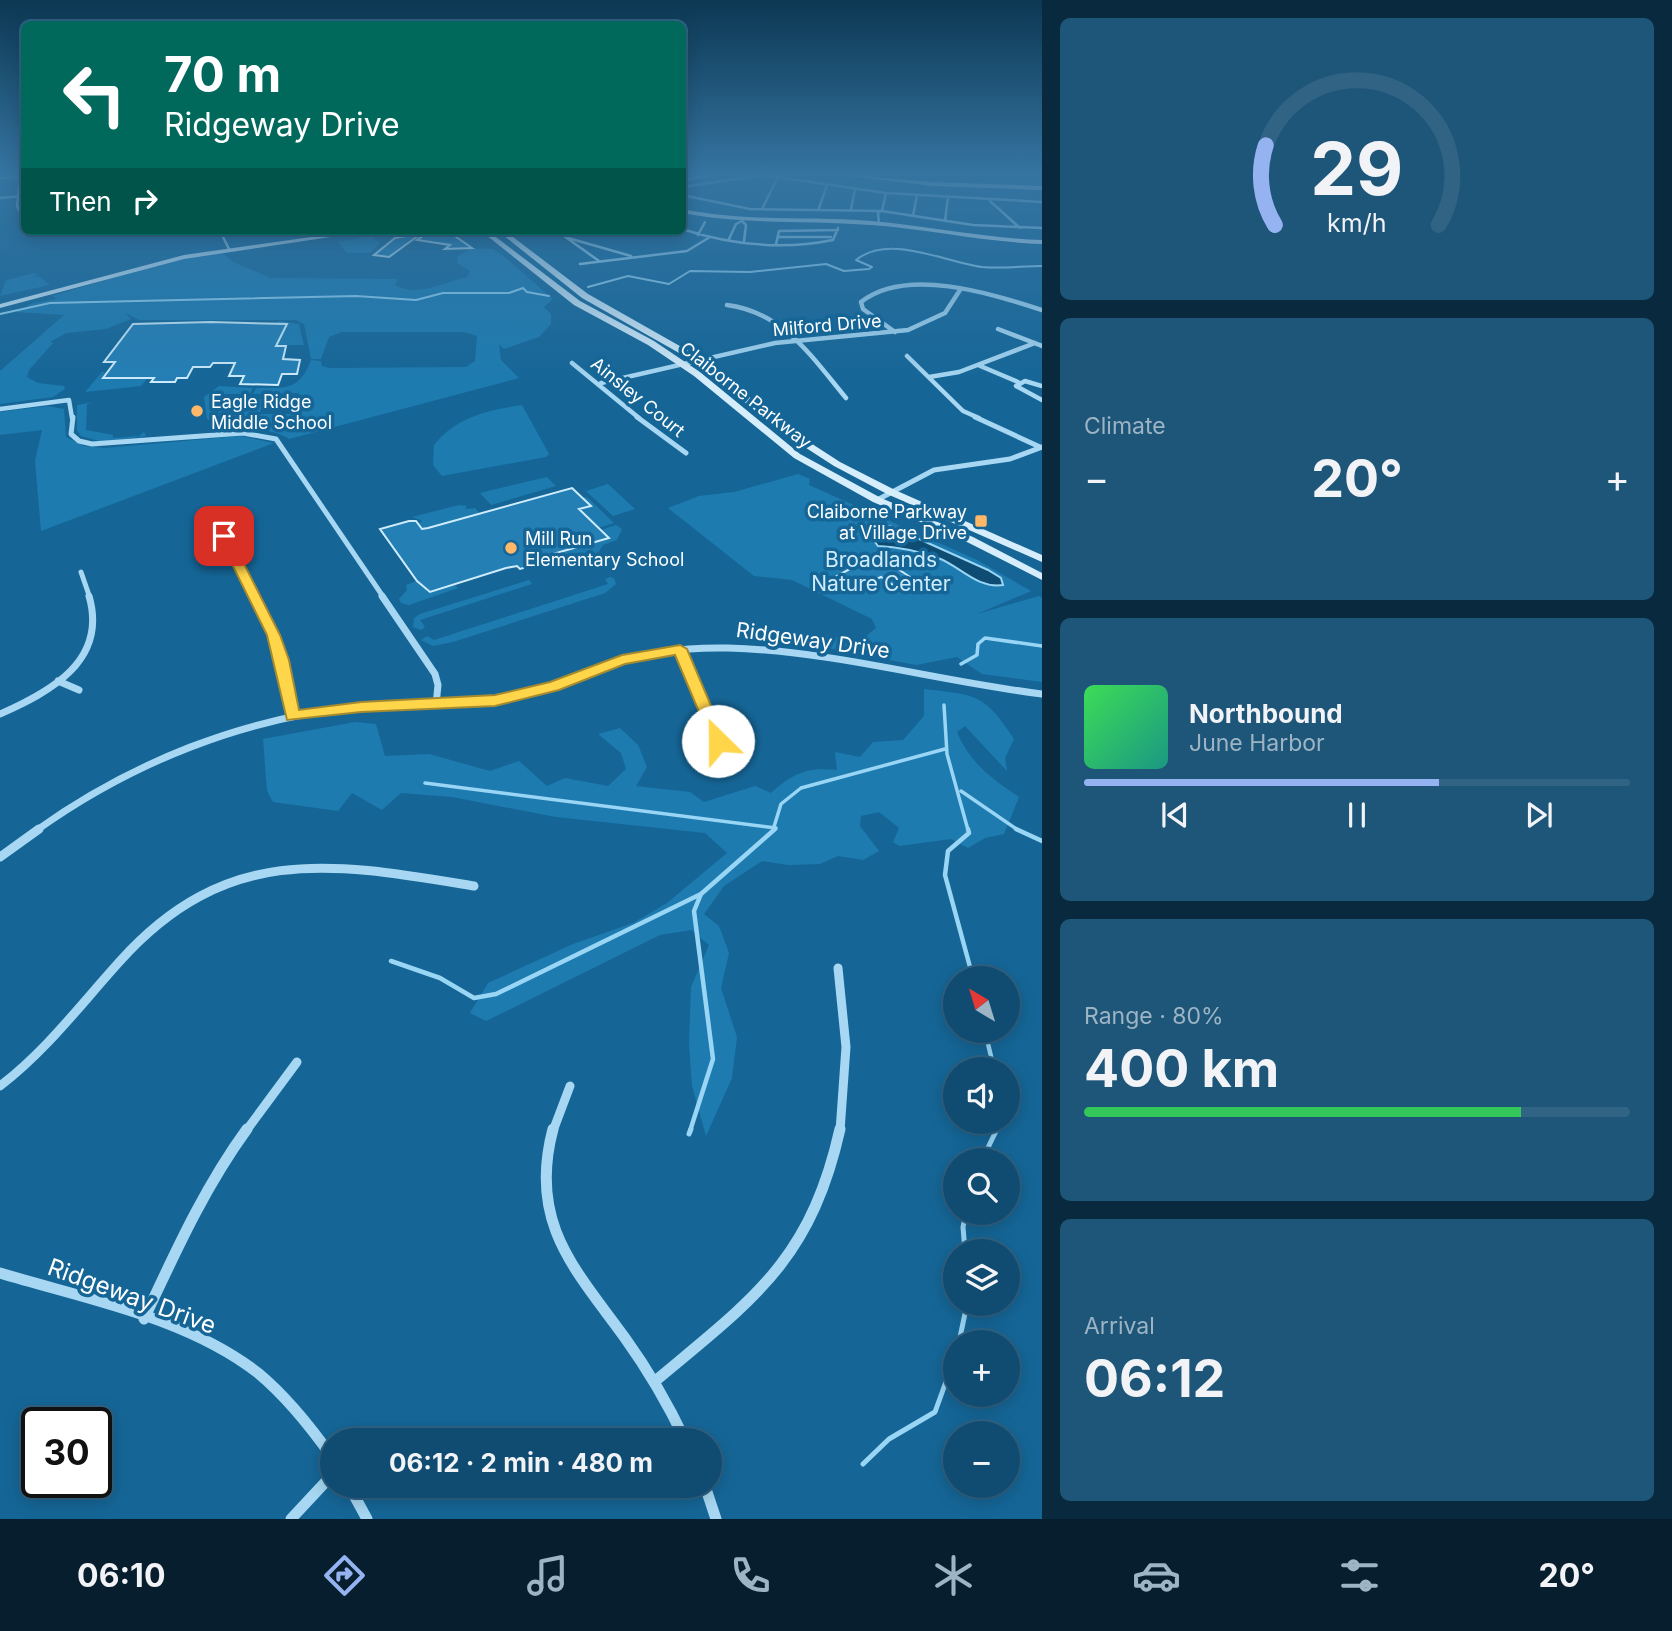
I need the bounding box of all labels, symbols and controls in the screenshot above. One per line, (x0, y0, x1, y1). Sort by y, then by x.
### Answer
text: 70 m (164, 45, 281, 104)
icon: left (49, 49, 140, 140)
text: Ridgeway Drive (164, 105, 400, 144)
text: 29 (1310, 124, 1404, 213)
icon: right (126, 182, 164, 220)
text: Then (49, 186, 112, 217)
text: km/h (1327, 208, 1387, 238)
street label: Milford Drive (772, 310, 882, 340)
street label: Claiborne Parkway (676, 337, 816, 453)
street label: Ainsley Court (587, 353, 689, 441)
place label: Eagle Ridge Middle School (211, 391, 332, 433)
marker: Eagle Ridge Middle School (189, 403, 205, 419)
text: Climate (1084, 412, 1166, 440)
text: 20° (1311, 447, 1403, 510)
text: − (1084, 455, 1109, 501)
text: + (1605, 455, 1630, 501)
place label: Claiborne Parkway at Village Drive (807, 501, 967, 543)
pin (194, 506, 254, 566)
marker: Claiborne Parkway at Village Drive (973, 513, 989, 529)
icon: arrive (205, 517, 243, 555)
place label: Mill Run Elementary School (525, 528, 684, 570)
marker: Mill Run Elementary School (503, 540, 519, 556)
park label: Broadlands Nature Center (811, 547, 951, 596)
street label: Ridgeway Drive (735, 617, 891, 663)
text: Northbound (1189, 698, 1343, 729)
position arrow (681, 704, 755, 778)
text: June Harbor (1189, 729, 1325, 757)
icon: previous (1156, 796, 1194, 834)
icon: pause (1338, 796, 1376, 834)
icon: next (1520, 796, 1558, 834)
north arrow (943, 966, 1020, 1043)
map controls (943, 966, 1020, 1498)
text: Range · 80% (1084, 1002, 1224, 1030)
text: 400 km (1084, 1037, 1279, 1100)
button: sound (943, 1057, 1020, 1134)
button: search (943, 1148, 1020, 1225)
button: layers (943, 1239, 1020, 1316)
street label: Ridgeway Drive (44, 1252, 220, 1340)
text: Arrival (1084, 1312, 1155, 1340)
button: + (943, 1330, 1020, 1407)
text: 06:12 (1084, 1347, 1225, 1410)
speed limit sign: 30 (21, 1407, 112, 1498)
button: − (943, 1421, 1020, 1498)
text: 06:12 · 2 min · 480 m (389, 1447, 653, 1478)
icon: directions (320, 1551, 369, 1600)
icon: music (523, 1551, 572, 1600)
icon: phone (726, 1551, 775, 1600)
icon: climate (929, 1551, 978, 1600)
icon: car (1132, 1551, 1181, 1600)
icon: filters (1335, 1551, 1384, 1600)
text: 06:10 (77, 1556, 165, 1595)
text: 20° (1538, 1556, 1595, 1595)

